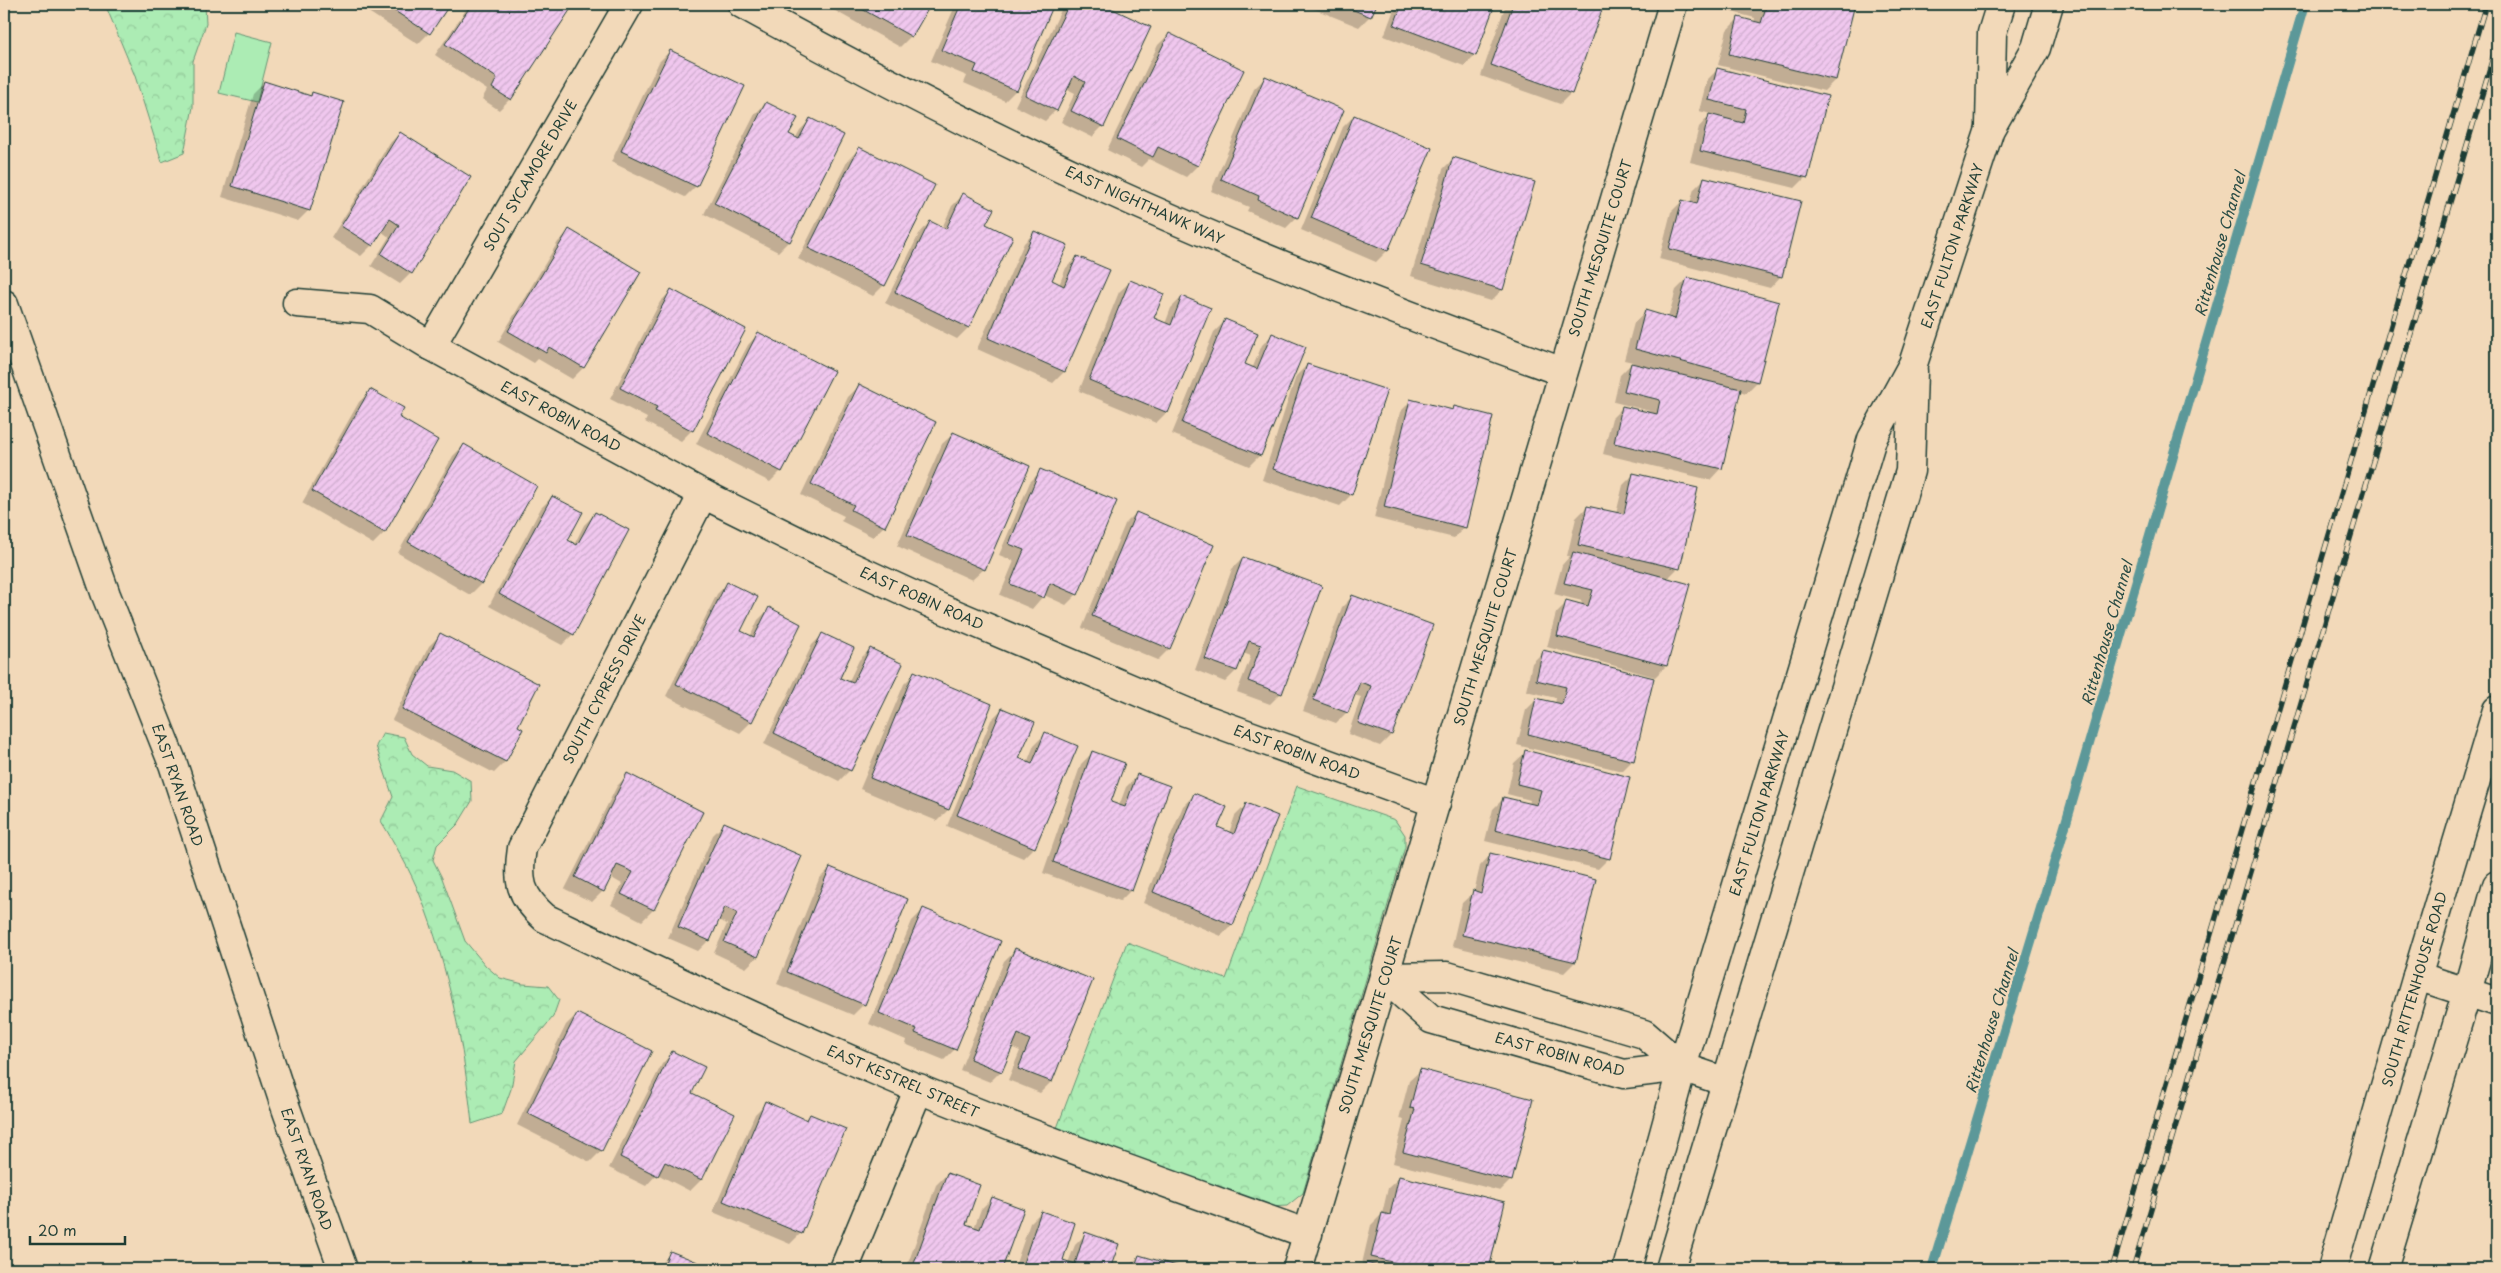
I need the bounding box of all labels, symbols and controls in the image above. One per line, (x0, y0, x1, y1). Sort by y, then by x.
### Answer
street label: SOUT SYCAMORE DRIVE (478, 95, 582, 255)
street label: SOUTH MESQUITE COURT (1563, 156, 1637, 339)
street label: EAST NIGHTHAWK WAY (1062, 160, 1228, 250)
street label: EAST FULTON PARKWAY (1915, 161, 1989, 331)
water label: Rittenhouse Channel (2187, 166, 2251, 319)
street label: EAST ROBIN ROAD (497, 375, 625, 457)
street label: SOUTH MESQUITE COURT (1448, 545, 1522, 728)
water label: Rittenhouse Channel (2074, 555, 2138, 708)
street label: EAST ROBIN ROAD (857, 561, 987, 635)
street label: SOUTH CYPRESS DRIVE (557, 610, 651, 767)
street label: EAST ROBIN ROAD (1231, 719, 1363, 785)
street label: EAST RYAN ROAD (147, 721, 209, 849)
street label: EAST FULTON PARKWAY (1724, 728, 1794, 898)
street label: SOUTH RITTENHOUSE ROAD (2376, 889, 2452, 1089)
street label: SOUTH MESQUITE COURT (1333, 933, 1407, 1116)
water label: Rittenhouse Channel (1958, 944, 2025, 1096)
street label: EAST ROBIN ROAD (1493, 1027, 1627, 1081)
street label: EAST KESTREL STREET (824, 1039, 983, 1123)
street label: EAST RYAN ROAD (276, 1105, 338, 1233)
scale bar (30, 1213, 125, 1245)
text: 20 m (38, 1218, 77, 1241)

